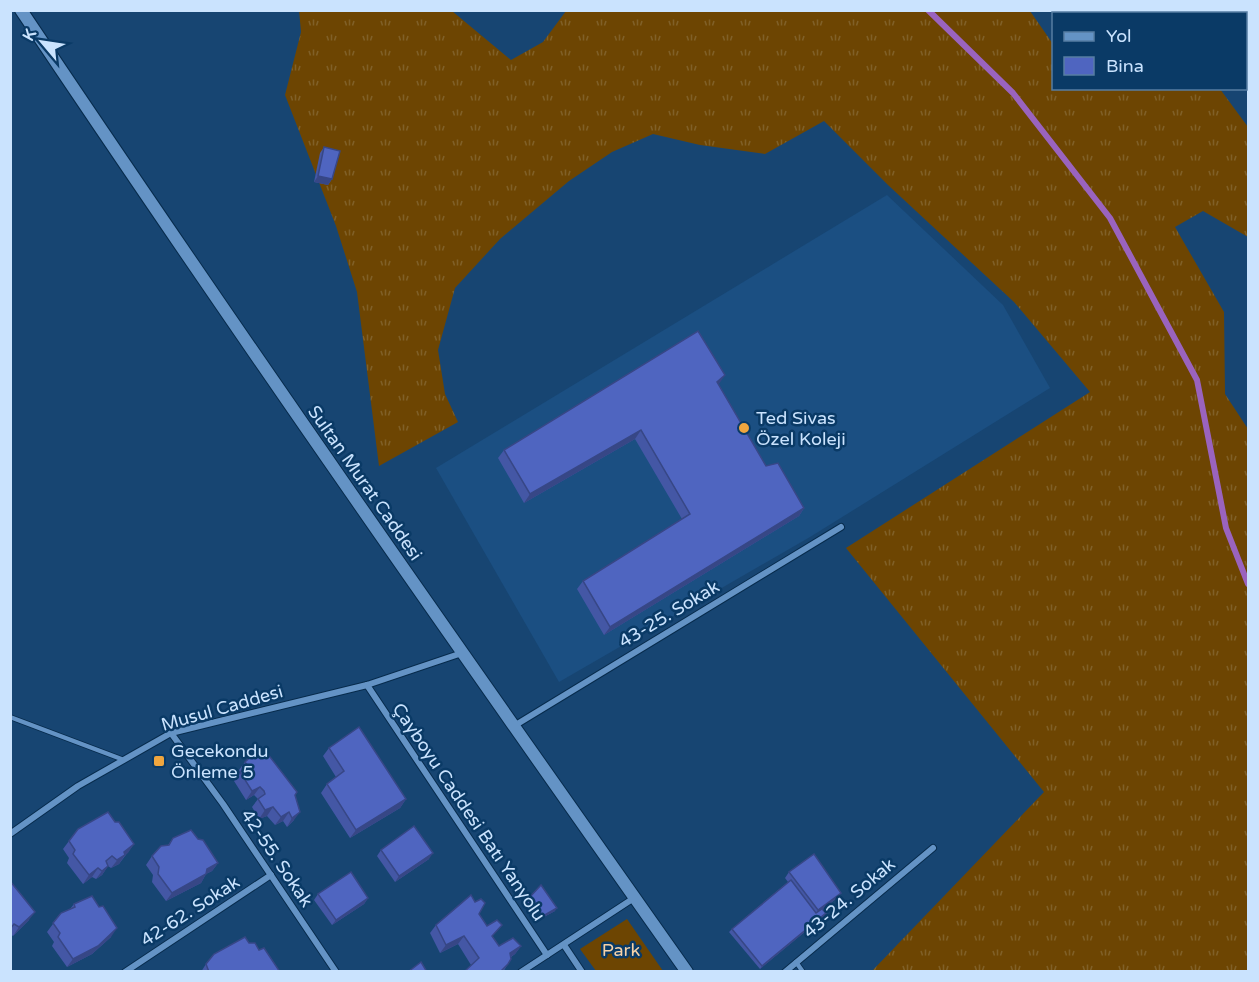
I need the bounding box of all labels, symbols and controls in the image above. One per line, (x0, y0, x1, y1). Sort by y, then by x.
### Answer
north arrow (12, 12, 72, 72)
legend (1052, 12, 1247, 90)
text: K (18, 25, 41, 45)
text: Yol (1106, 25, 1132, 47)
text: Bina (1106, 55, 1144, 77)
street label: Sultan Murat Caddesi (303, 401, 427, 565)
place label: Ted Sivas Özel Koleji (756, 407, 846, 450)
marker: Ted Sivas Özel Koleji (737, 421, 751, 435)
street label: 43-25. Sokak (615, 575, 723, 653)
street label: Musul Caddesi (159, 680, 285, 736)
street label: Çayboyu Caddesi Batı Yanyolu (388, 699, 550, 925)
place label: Gecekondu Önleme 5 (171, 740, 268, 783)
marker: Gecekondu Önleme 5 (152, 754, 166, 768)
street label: 42-55. Sokak (236, 805, 318, 911)
street label: 43-24. Sokak (798, 853, 900, 943)
street label: 42-62. Sokak (136, 871, 244, 951)
park label: Park (602, 939, 640, 961)

